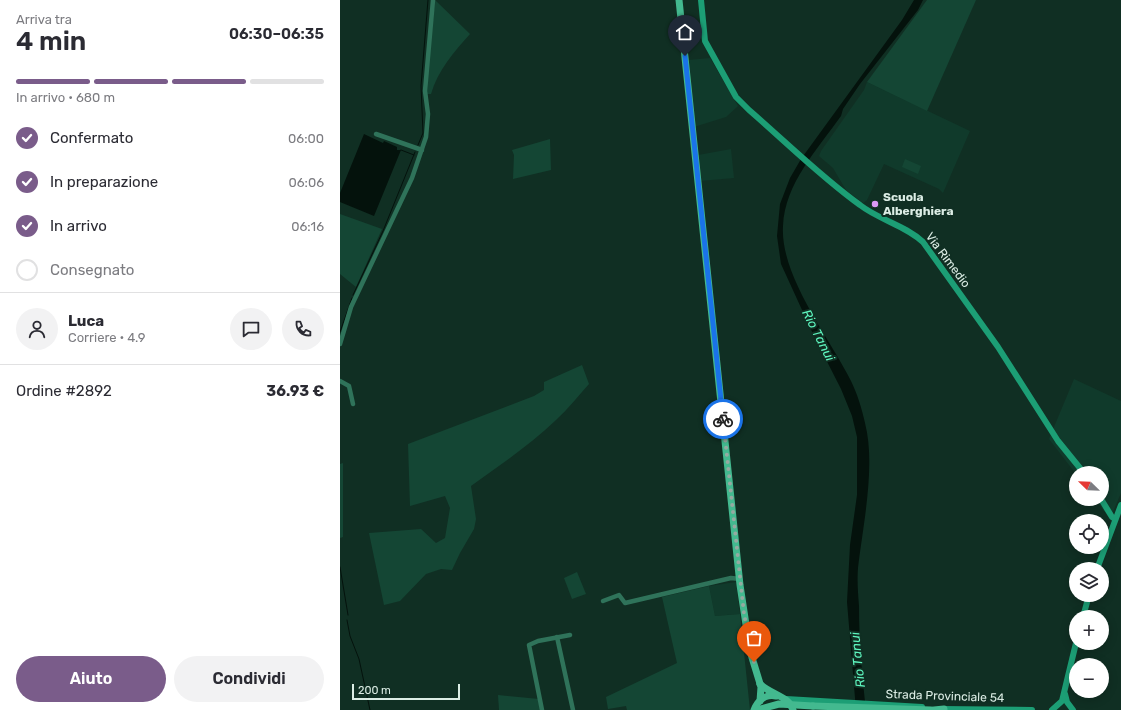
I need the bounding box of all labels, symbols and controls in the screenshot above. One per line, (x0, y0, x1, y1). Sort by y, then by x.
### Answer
text: Arriva tra (16, 12, 72, 27)
pin (668, 15, 702, 56)
icon: home (674, 21, 696, 43)
text: 06:30–06:35 (229, 25, 324, 43)
text: 4 min (16, 26, 86, 57)
text: In arrivo · 680 m (16, 90, 115, 105)
icon: check (16, 127, 38, 149)
text: Confermato (50, 129, 133, 147)
text: 06:00 (288, 131, 324, 146)
icon: check (16, 171, 38, 193)
text: In preparazione (50, 173, 158, 191)
text: 06:06 (288, 175, 324, 190)
place label: Scuola Alberghiera (883, 190, 954, 218)
marker: Scuola Alberghiera (870, 199, 880, 209)
icon: check (16, 215, 38, 237)
text: In arrivo (50, 217, 107, 235)
text: 06:16 (291, 219, 324, 234)
street label: Via Rimedio (923, 230, 973, 290)
text: Consegnato (50, 261, 134, 279)
water label: Rio Tanui (799, 307, 838, 364)
button: person (16, 308, 58, 350)
button: chat (230, 308, 272, 350)
button: phone (282, 308, 324, 350)
text: Luca (68, 312, 104, 330)
text: Corriere · 4.9 (68, 330, 145, 345)
text: Ordine #2892 (16, 382, 112, 400)
text: 36.93 € (266, 382, 324, 400)
courier (703, 399, 743, 439)
icon: bike (712, 408, 734, 430)
north arrow (1069, 466, 1109, 506)
map controls (1069, 466, 1109, 698)
button: locate (1069, 514, 1109, 554)
button: layers (1069, 562, 1109, 602)
button: + (1069, 610, 1109, 650)
pin (737, 621, 771, 662)
icon: bag (743, 627, 765, 649)
water label: Rio Tanui (847, 631, 868, 689)
button: Aiuto (16, 656, 166, 702)
button: Condividi (174, 656, 324, 702)
button: − (1069, 658, 1109, 698)
scale bar (352, 682, 460, 701)
text: 200 m (358, 684, 391, 697)
street label: Strada Provinciale 54 (885, 687, 1005, 705)

